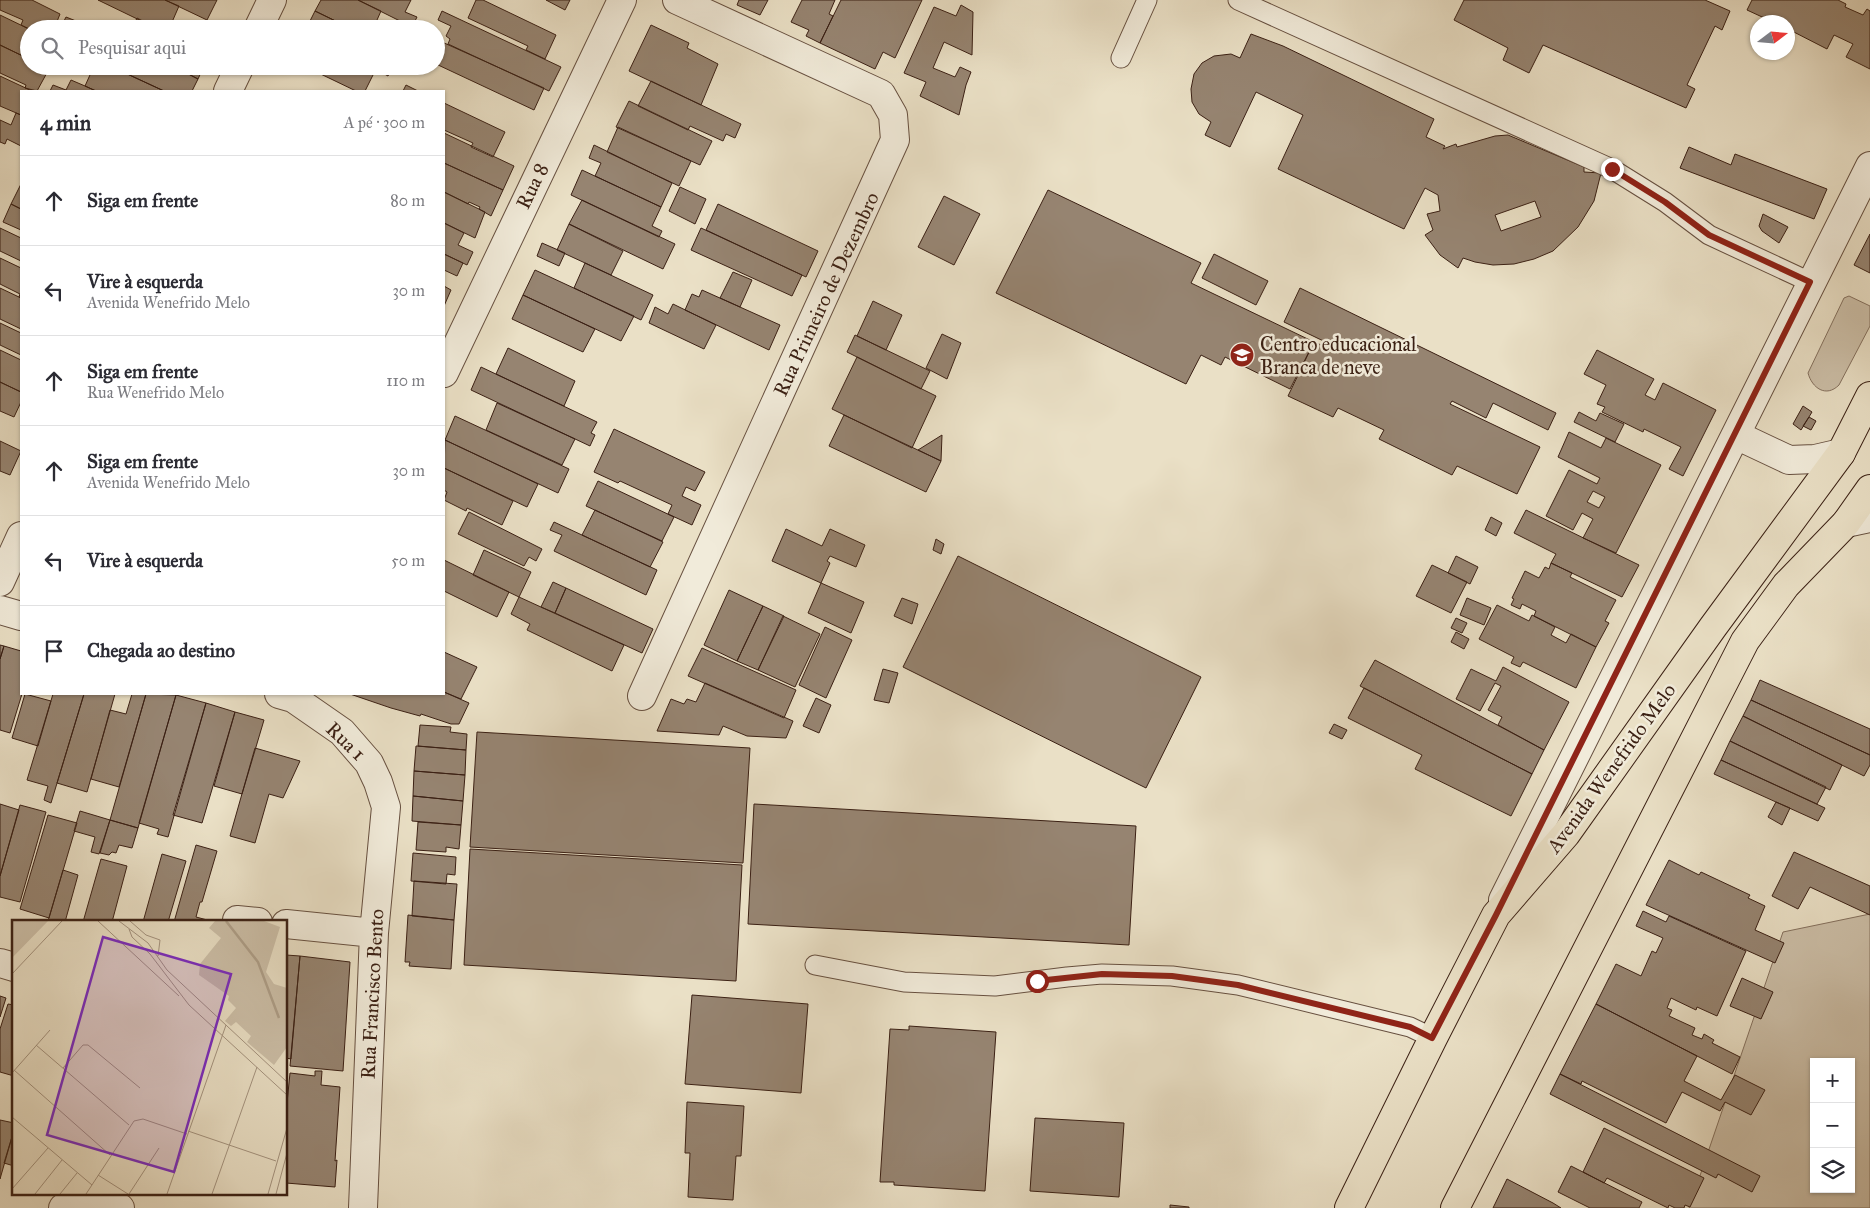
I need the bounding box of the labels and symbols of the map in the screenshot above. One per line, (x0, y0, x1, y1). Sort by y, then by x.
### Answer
north arrow (1750, 15, 1795, 60)
route end (1601, 158, 1624, 181)
street label: Rua 8 (511, 159, 553, 213)
street label: Rua Primeiro de Dezembro (768, 188, 884, 400)
place label: Centro educacional Branca de neve (1260, 332, 1417, 379)
school or university icon: Centro educacional Branca de neve (1229, 342, 1255, 368)
street label: Avenida Wenefrido Melo (1541, 679, 1681, 858)
street label: Rua 1 (321, 717, 371, 765)
street label: Rua Francisco Bento (356, 908, 388, 1080)
inset map (12, 920, 288, 1196)
route start (1026, 970, 1049, 993)

